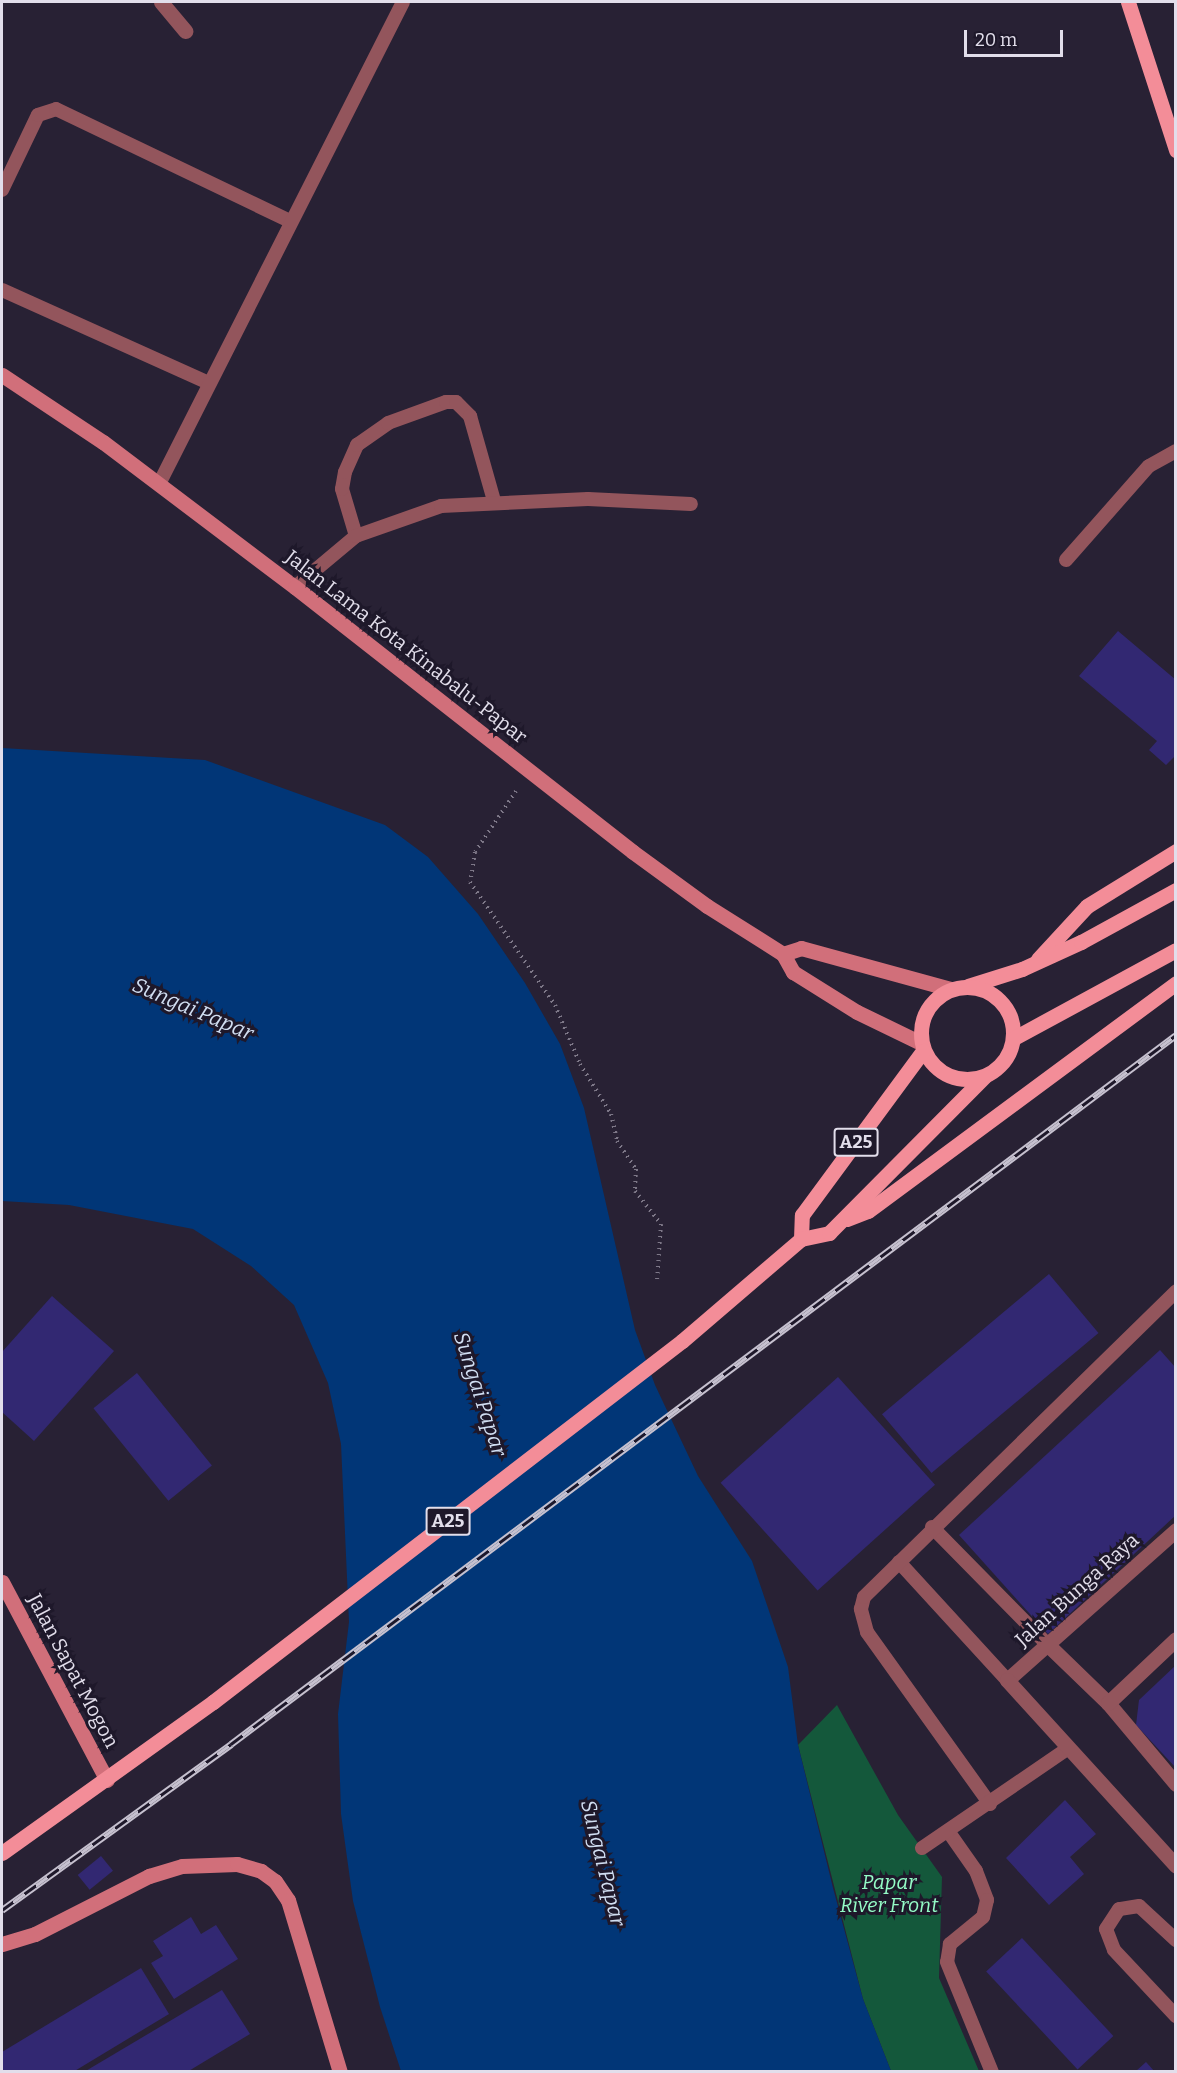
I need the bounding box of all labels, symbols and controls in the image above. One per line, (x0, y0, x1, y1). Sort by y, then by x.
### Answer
scale bar (967, 18, 1066, 56)
text: 20 m (975, 29, 1017, 51)
street label: Jalan Lama Kota Kinabalu-Papar (280, 545, 532, 749)
water label: Sungai Papar (129, 972, 257, 1046)
road number: A25 (834, 1127, 878, 1157)
water label: Sungai Papar (448, 1329, 512, 1459)
road number: A25 (426, 1506, 470, 1536)
street label: Jalan Bunga Raya (1010, 1528, 1144, 1652)
street label: Jalan Sapat Mogon (22, 1590, 124, 1752)
water label: Sungai Papar (575, 1797, 631, 1929)
park label: Papar River Front (840, 1870, 938, 1917)

